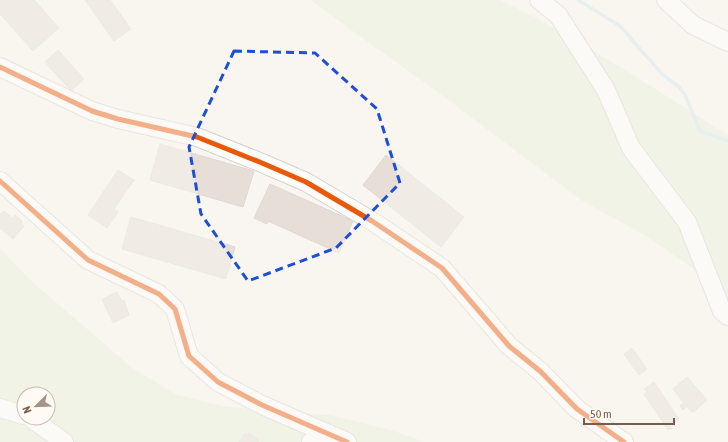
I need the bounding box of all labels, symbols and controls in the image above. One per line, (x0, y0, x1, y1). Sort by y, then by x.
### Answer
north arrow (16, 386, 56, 426)
scale bar (584, 400, 674, 426)
text: N (20, 405, 34, 415)
text: 50 m (590, 407, 612, 421)

